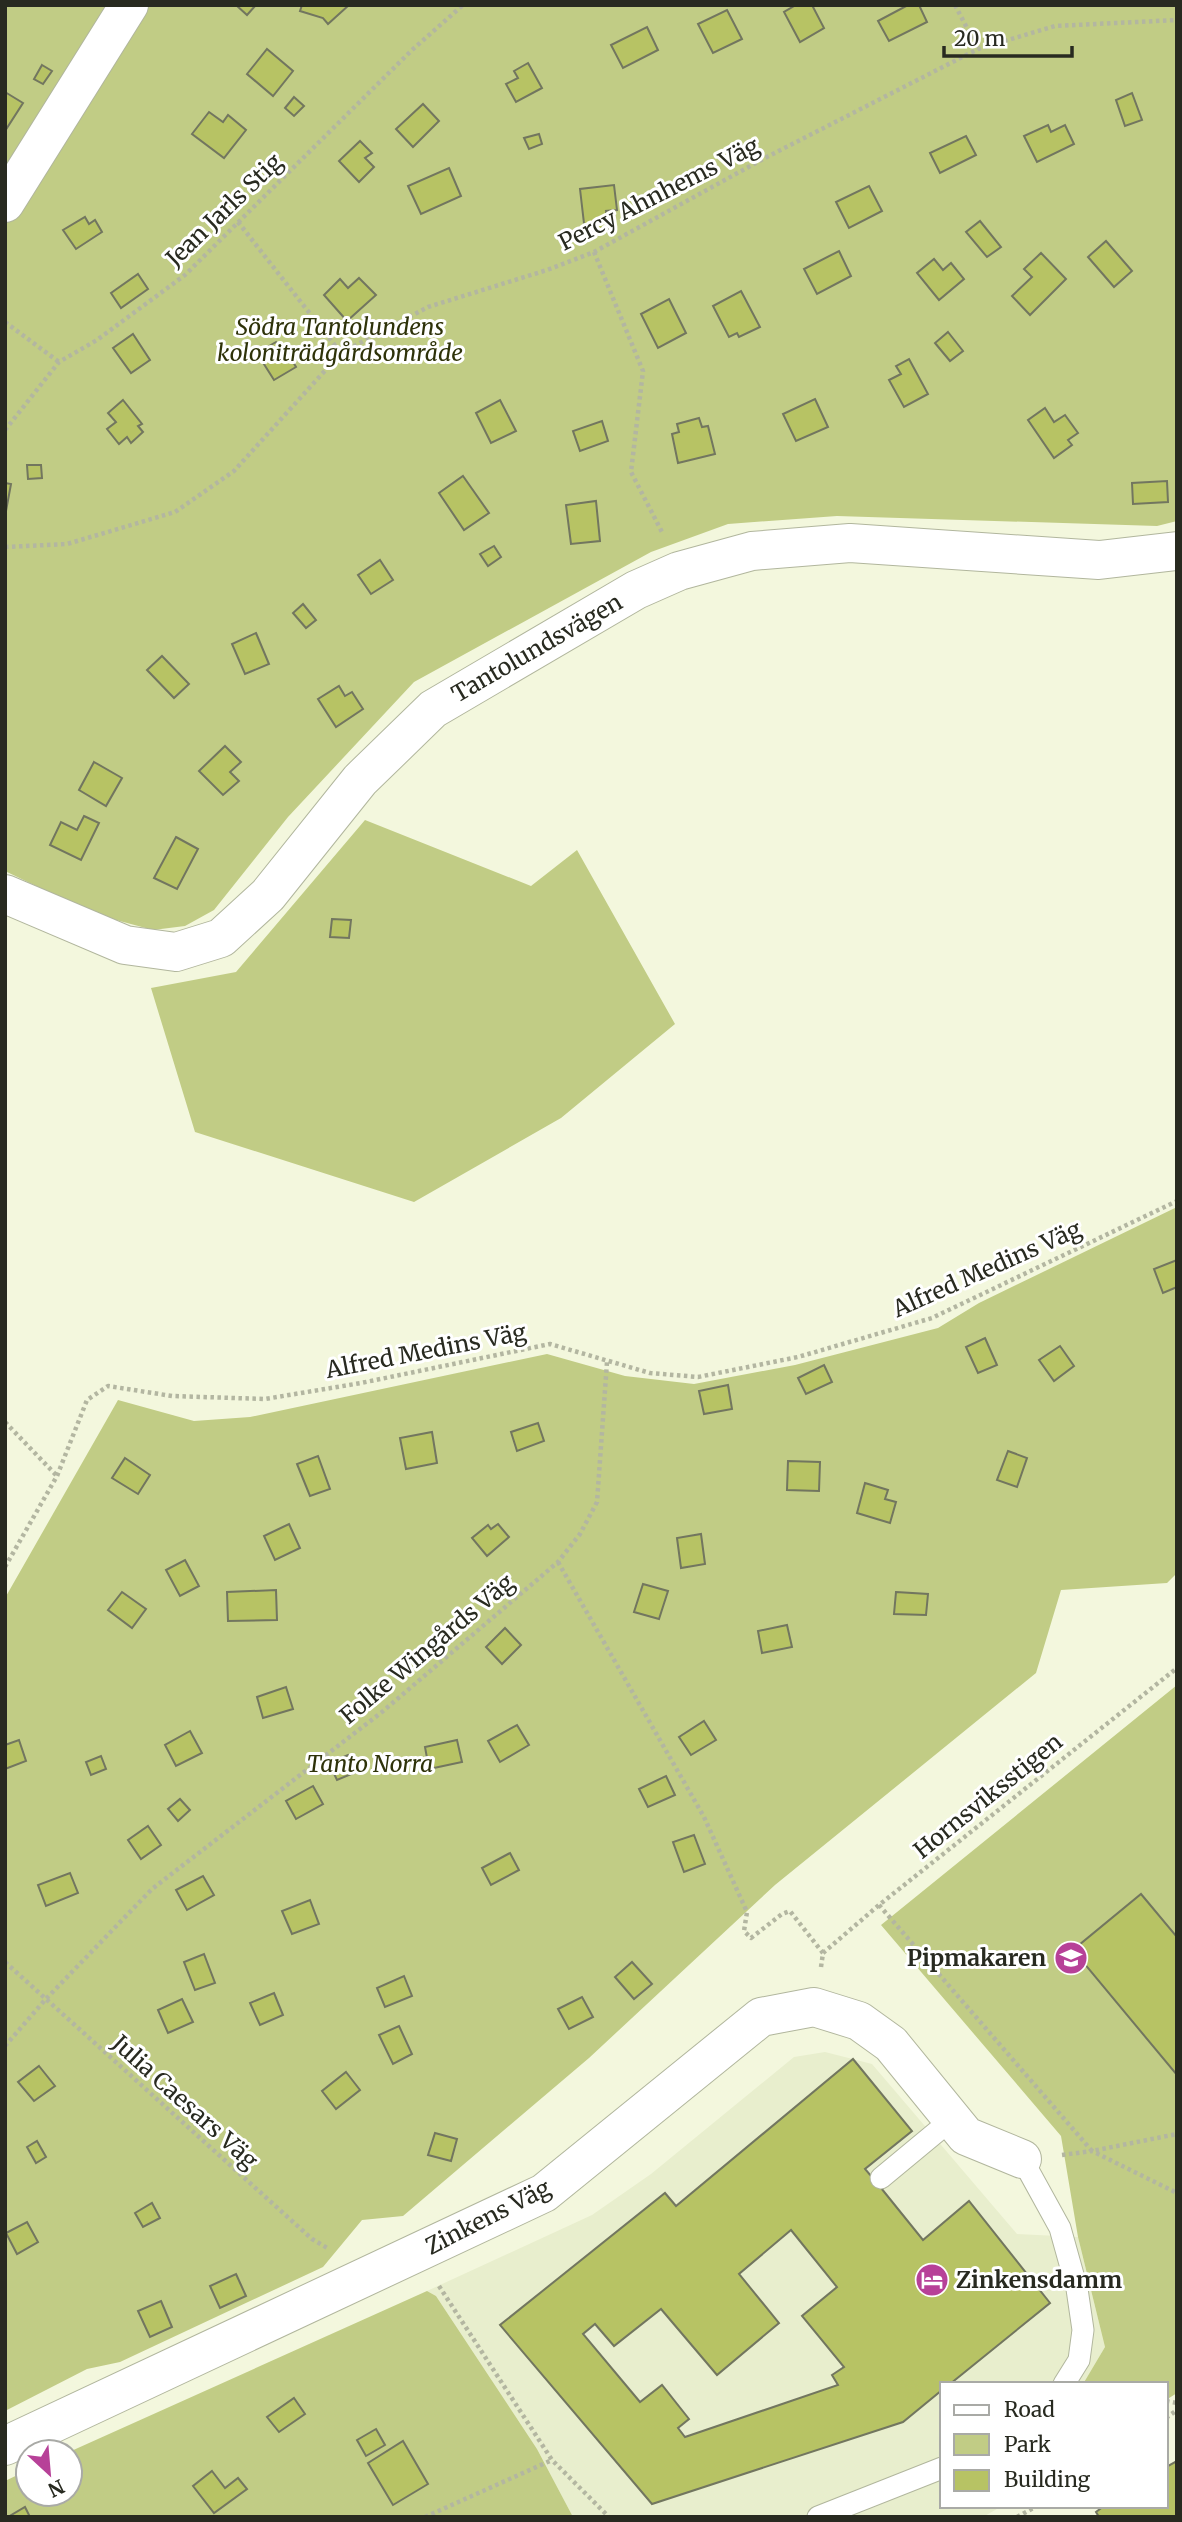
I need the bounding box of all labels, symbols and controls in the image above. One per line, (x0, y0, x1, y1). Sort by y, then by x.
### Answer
scale bar (944, 14, 1072, 58)
text: 20 m (954, 25, 1006, 52)
street label: Percy Ahnhems Väg (554, 130, 764, 257)
street label: Jean Jarls Stig (159, 147, 288, 273)
park label: Södra Tantolundens koloniträdgårdsområde (217, 312, 463, 367)
street label: Tantolundsvägen (446, 587, 627, 708)
street label: Alfred Medins Väg (887, 1214, 1086, 1324)
street label: Alfred Medins Väg (322, 1317, 529, 1384)
street label: Folke Wingårds Väg (334, 1567, 520, 1730)
street label: Hornsviksstigen (907, 1727, 1068, 1864)
park label: Tanto Norra (307, 1749, 433, 1778)
school or university icon: Pipmakaren (1052, 1939, 1090, 1977)
place label: Pipmakaren (907, 1943, 1046, 1972)
street label: Julia Caesars Väg (106, 2028, 264, 2175)
street label: Zinkens Väg (420, 2173, 555, 2260)
hotel icon: Zinkensdamm (913, 2261, 951, 2299)
place label: Zinkensdamm (956, 2265, 1122, 2294)
legend (940, 2382, 1168, 2508)
text: Road (1004, 2396, 1055, 2423)
text: Park (1004, 2431, 1051, 2458)
north arrow (14, 2438, 84, 2508)
text: Building (1004, 2466, 1091, 2493)
text: N (44, 2474, 68, 2502)

